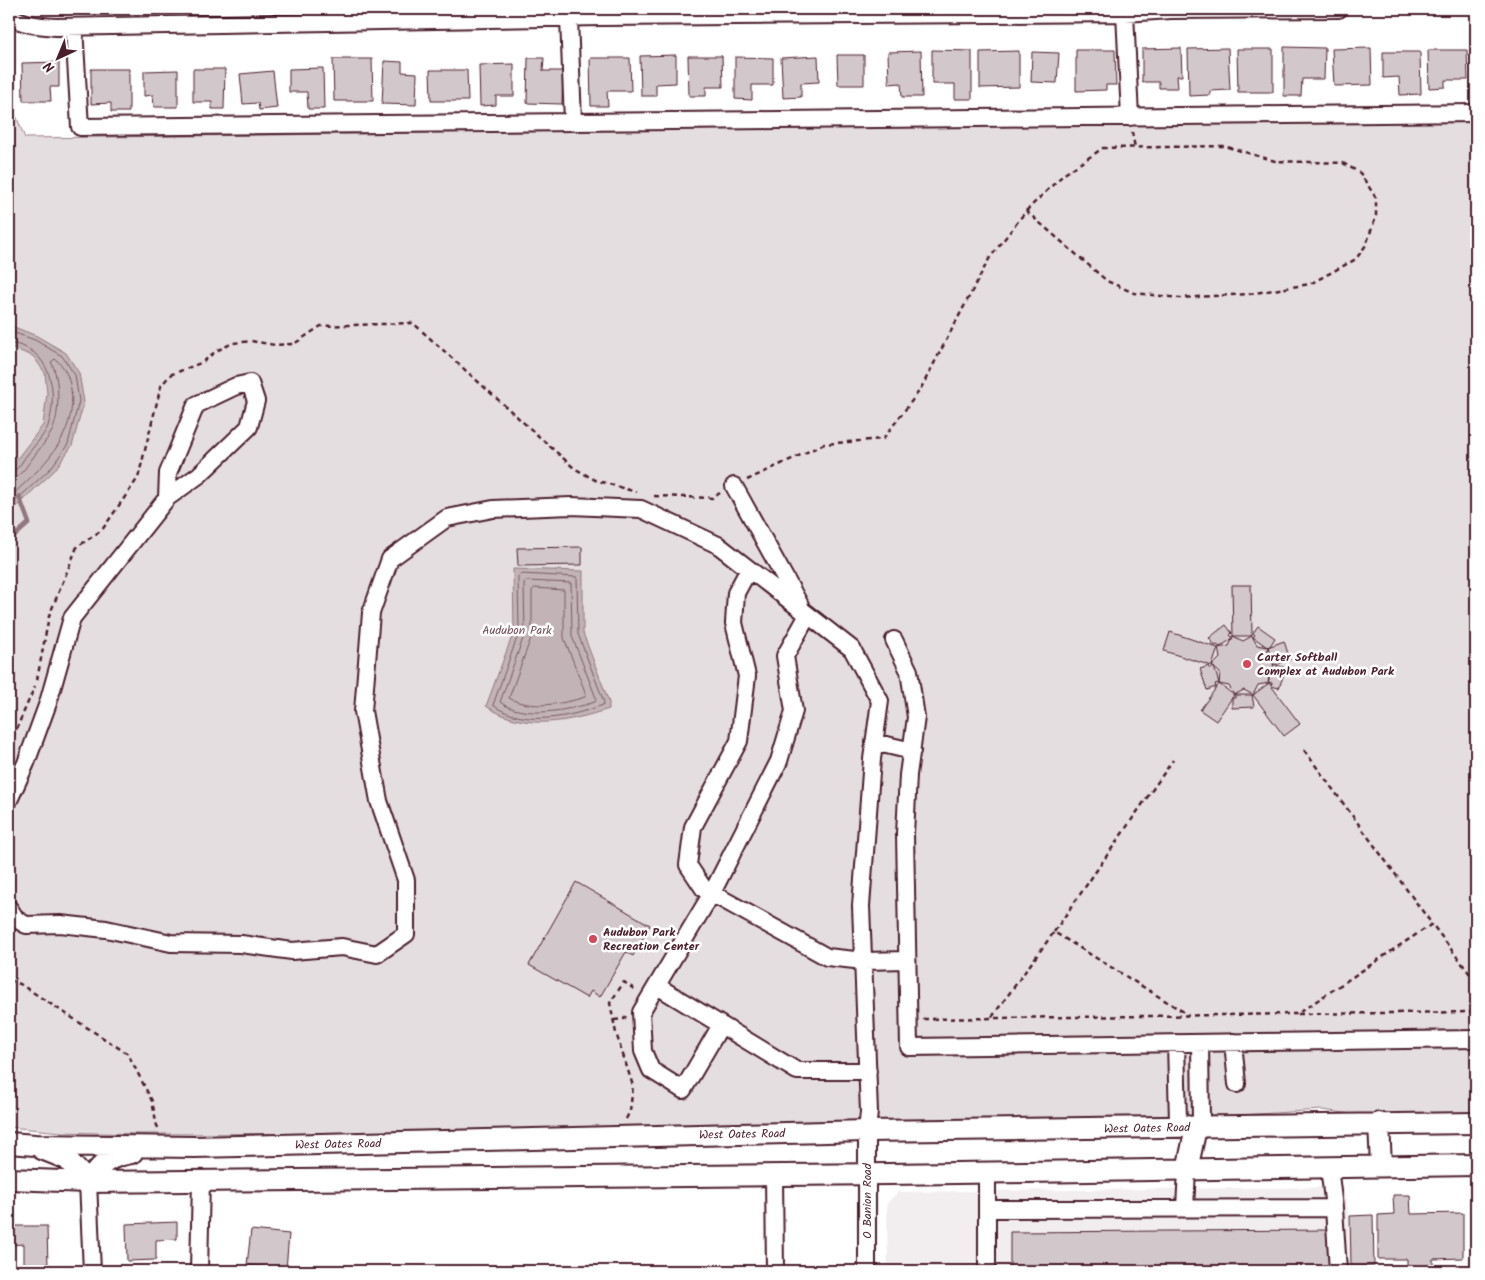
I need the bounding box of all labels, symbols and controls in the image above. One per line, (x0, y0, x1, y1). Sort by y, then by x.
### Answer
north arrow (32, 32, 82, 82)
text: N (39, 56, 60, 78)
park label: Audubon Park (482, 621, 552, 640)
place label: Carter Softball Complex at Audubon Park (1257, 648, 1395, 681)
marker: Carter Softball Complex at Audubon Park (1241, 658, 1253, 670)
place label: Audubon Park Recreation Center (603, 923, 700, 956)
marker: Audubon Park Recreation Center (587, 933, 599, 945)
street label: West Oates Road (1104, 1118, 1191, 1139)
street label: West Oates Road (699, 1124, 786, 1145)
street label: West Oates Road (295, 1134, 382, 1155)
street label: O Banion Road (858, 1162, 877, 1239)

